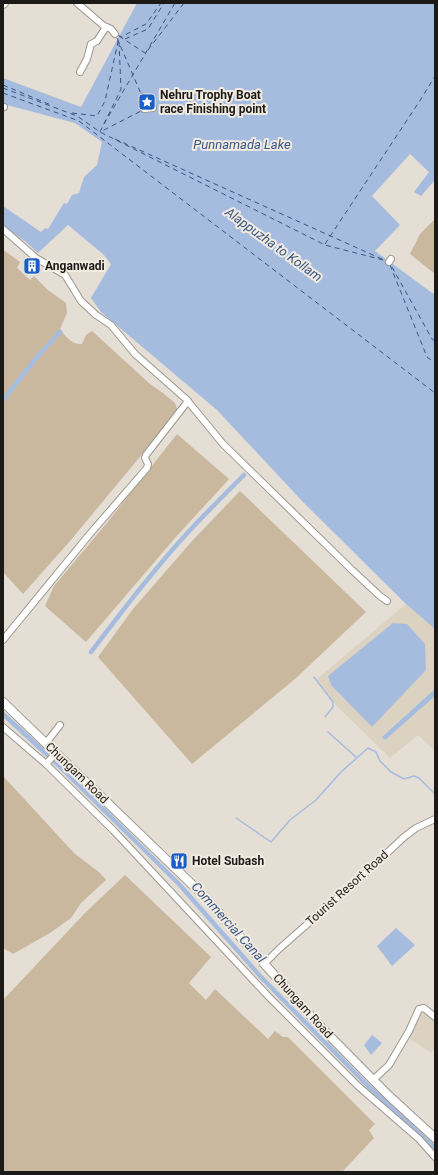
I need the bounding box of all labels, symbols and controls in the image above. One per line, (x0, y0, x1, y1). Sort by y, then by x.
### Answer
place label: Nehru Trophy Boat race Finishing point (160, 88, 266, 116)
place icon: Nehru Trophy Boat race Finishing point (137, 92, 157, 112)
water label: Punnamada Lake (193, 137, 291, 152)
water label: Alappuzha to Kollam (222, 204, 325, 285)
building icon: Anganwadi (22, 256, 42, 276)
place label: Anganwadi (45, 259, 105, 273)
street label: Chungam Road (43, 739, 111, 807)
street label: Tourist Resort Road (303, 847, 391, 929)
restaurant icon: Hotel Subash (169, 851, 189, 871)
place label: Hotel Subash (192, 854, 264, 868)
water label: Commercial Canal (189, 879, 269, 966)
street label: Chungam Road (270, 971, 336, 1041)

